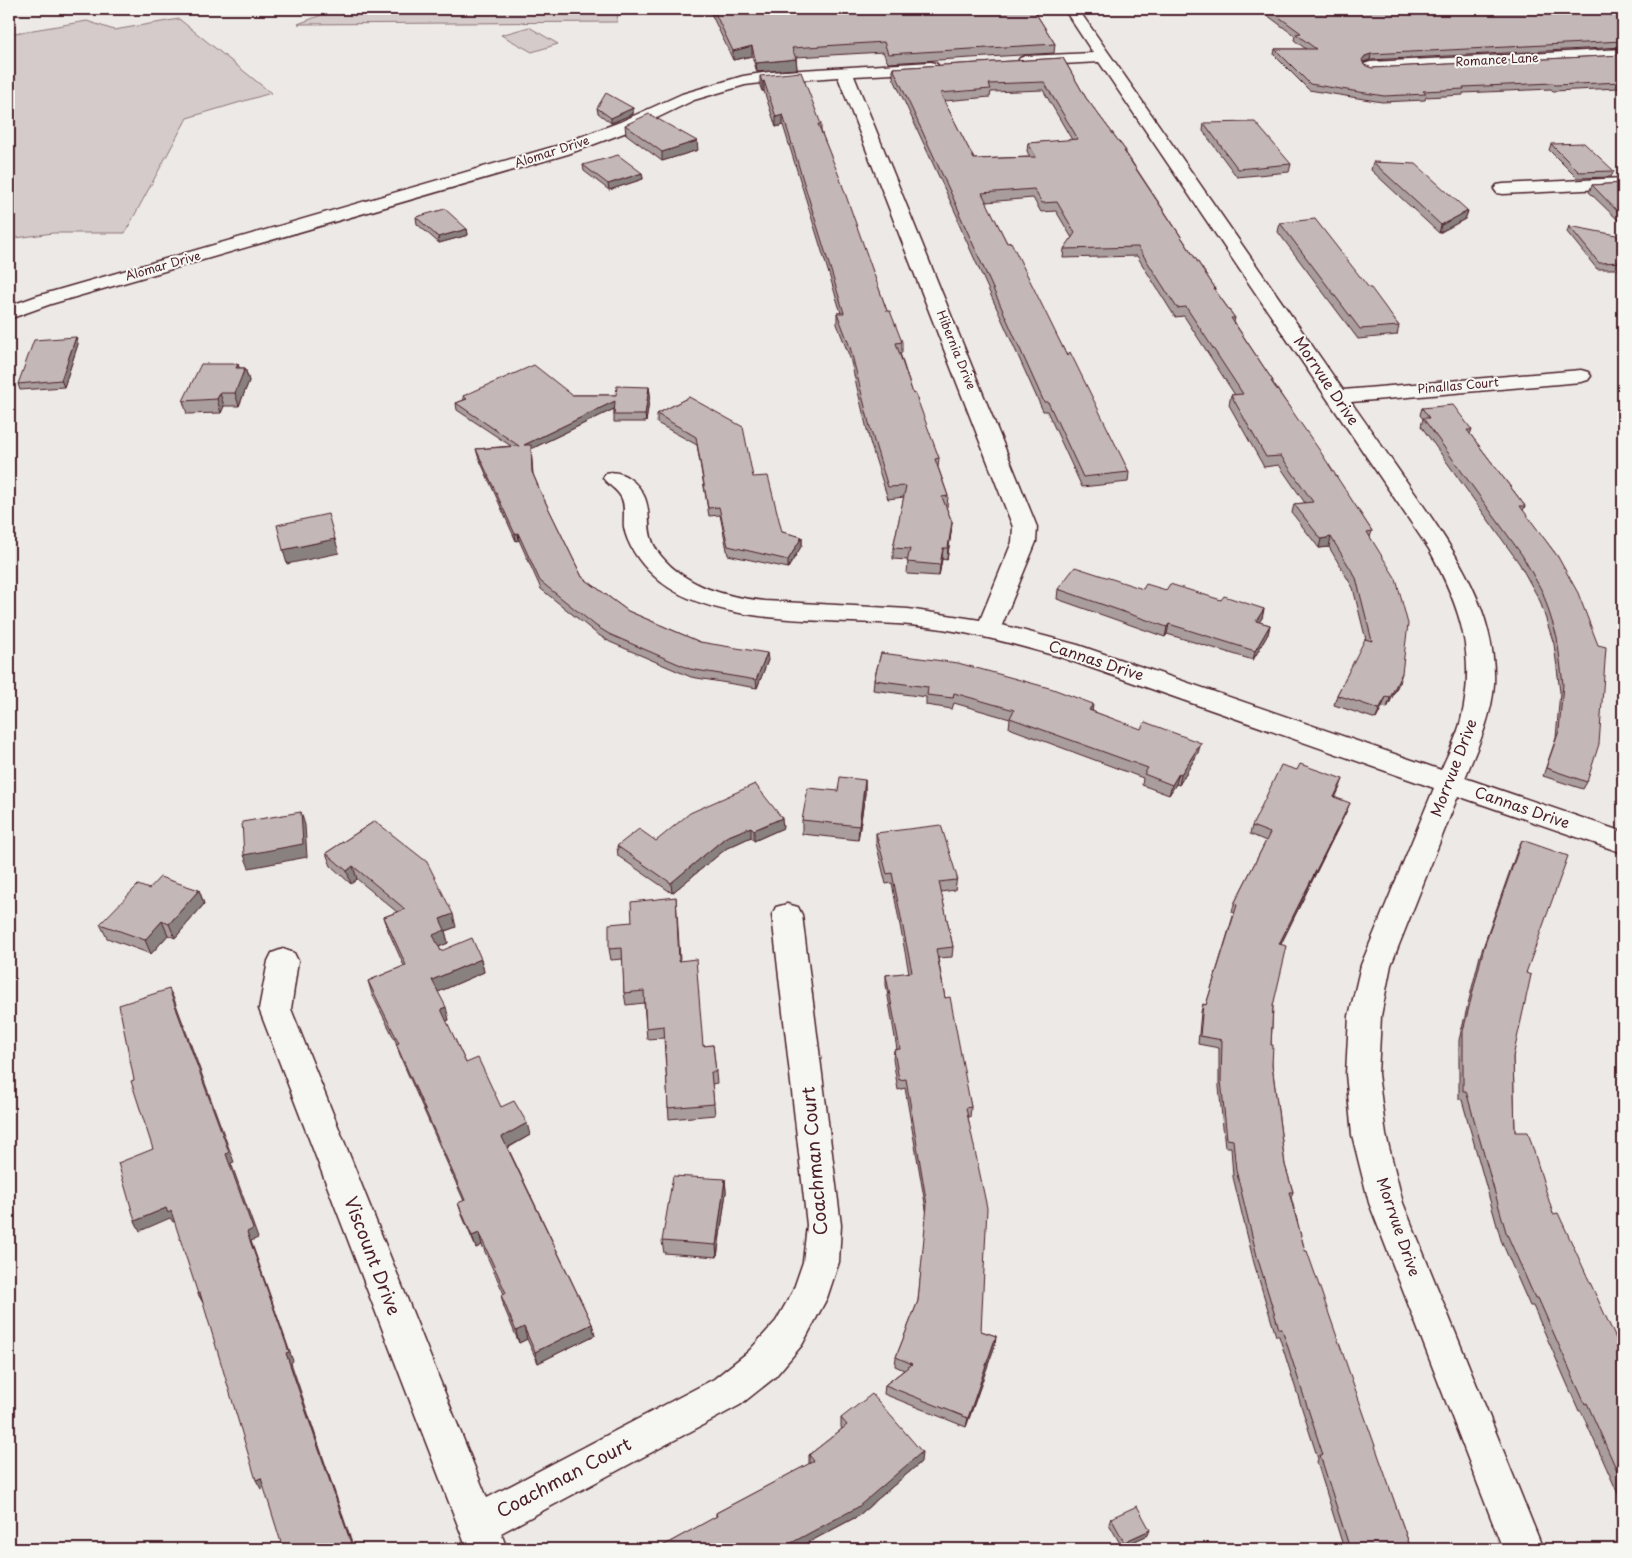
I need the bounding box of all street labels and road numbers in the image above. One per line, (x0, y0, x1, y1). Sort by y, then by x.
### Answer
street label: Romance Lane (1455, 48, 1540, 70)
street label: Alomar Drive (512, 130, 592, 172)
street label: Alomar Drive (123, 246, 203, 284)
street label: Hibernia Drive (933, 307, 981, 392)
street label: Morrvue Drive (1289, 331, 1366, 429)
street label: Pinallas Court (1416, 372, 1499, 398)
street label: Cannas Drive (1046, 633, 1147, 686)
street label: Morrvue Drive (1423, 715, 1482, 820)
street label: Cannas Drive (1472, 780, 1573, 834)
street label: Coachman Court (794, 1086, 833, 1237)
street label: Morrvue Drive (1372, 1174, 1427, 1279)
street label: Viscount Drive (338, 1192, 408, 1319)
street label: Coachman Court (491, 1430, 636, 1524)

